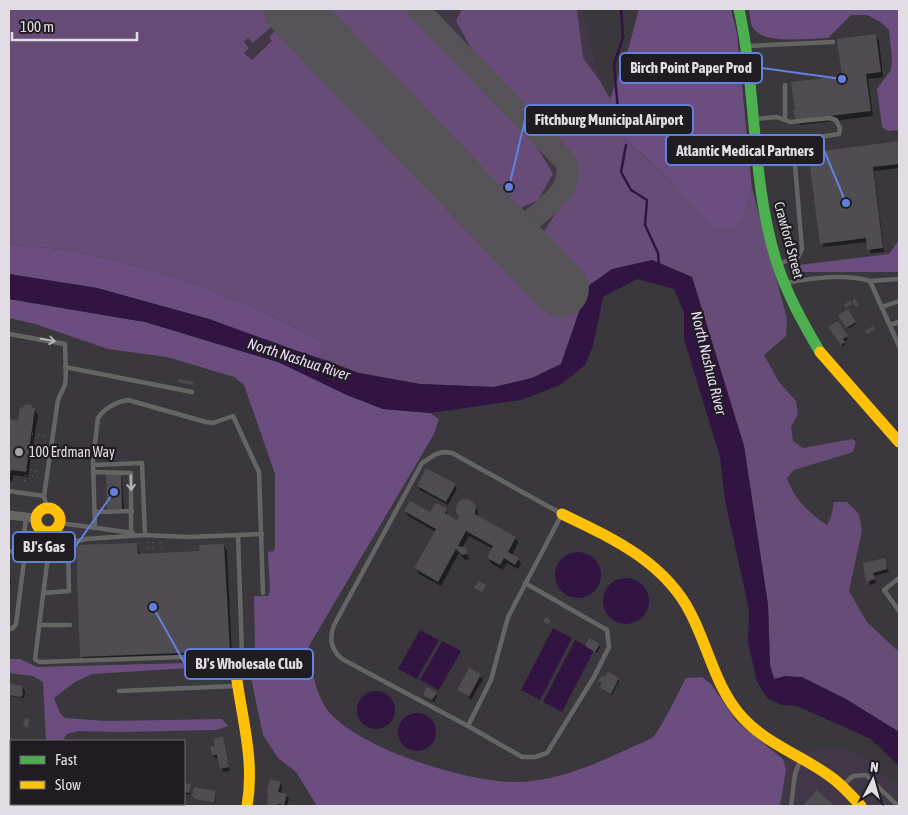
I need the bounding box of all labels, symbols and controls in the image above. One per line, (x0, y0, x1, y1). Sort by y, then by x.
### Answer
scale bar (12, 10, 138, 42)
text: 100 m (20, 18, 54, 35)
callout: Birch Point Paper Prod (620, 53, 762, 83)
text: Birch Point Paper Prod (630, 59, 752, 76)
callout: Fitchburg Municipal Airport (525, 105, 693, 135)
text: Fitchburg Municipal Airport (535, 111, 684, 128)
callout: Atlantic Medical Partners (666, 135, 824, 165)
text: Atlantic Medical Partners (675, 142, 814, 159)
street label: Crawford Street (771, 200, 807, 280)
water label: North Nashua River (688, 309, 730, 417)
water label: North Nashua River (246, 334, 353, 384)
one-way arrow (40, 335, 56, 345)
place label: 100 Erdman Way (29, 444, 115, 460)
marker: 100 Erdman Way (13, 446, 25, 458)
one-way arrow (127, 475, 136, 491)
callout: BJ's Gas (13, 532, 75, 562)
text: BJ's Gas (23, 538, 66, 555)
callout: BJ's Wholesale Club (185, 649, 313, 679)
text: BJ's Wholesale Club (195, 655, 303, 672)
legend (10, 740, 185, 805)
text: Fast (55, 751, 77, 768)
north arrow (848, 755, 898, 805)
text: N (869, 759, 879, 775)
text: Slow (55, 776, 81, 793)

